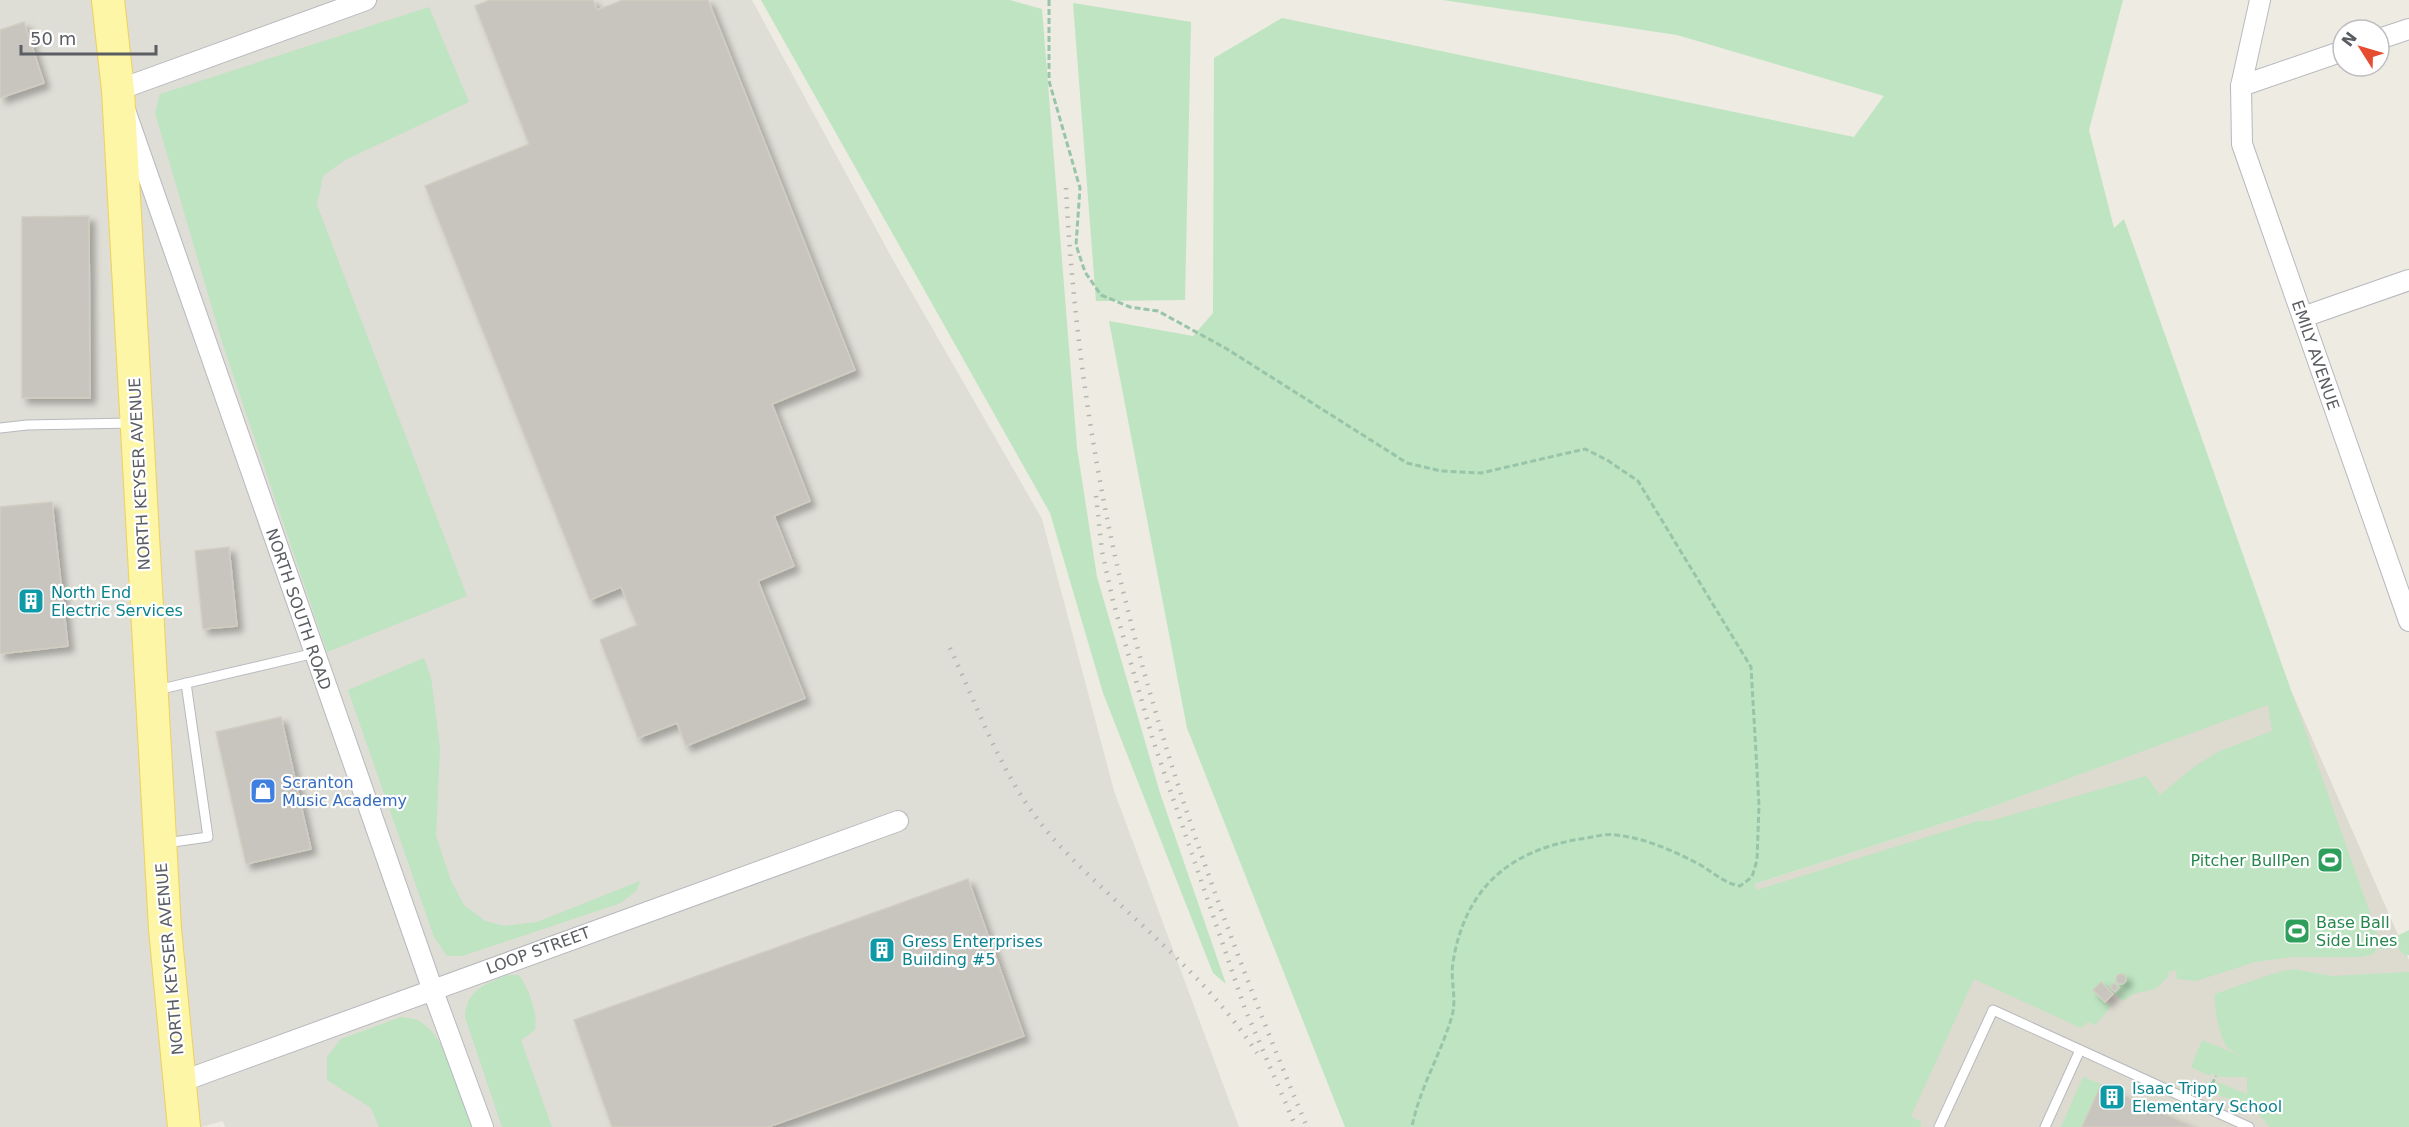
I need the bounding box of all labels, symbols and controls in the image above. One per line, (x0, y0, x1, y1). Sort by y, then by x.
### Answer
scale bar (21, 18, 156, 56)
north arrow (2331, 18, 2391, 78)
text: 50 m (30, 28, 76, 49)
text: N (2338, 28, 2361, 50)
street label: EMILY AVENUE (2288, 298, 2343, 413)
street label: NORTH KEYSER AVENUE (125, 377, 154, 571)
street label: NORTH SOUTH ROAD (262, 526, 335, 692)
place label: North End Electric Services (51, 583, 183, 620)
building icon: North End Electric Services (16, 586, 46, 616)
place label: Scranton Music Academy (282, 773, 407, 810)
shop icon: Scranton Music Academy (248, 776, 278, 806)
sports icon: Pitcher BullPen (2315, 845, 2345, 875)
place label: Pitcher BullPen (2190, 851, 2310, 870)
street label: NORTH KEYSER AVENUE (152, 862, 187, 1056)
place label: Base Ball Side Lines (2316, 913, 2397, 950)
sports icon: Base Ball Side Lines (2282, 916, 2312, 946)
street label: LOOP STREET (484, 923, 593, 978)
place label: Gress Enterprises Building #5 (902, 932, 1043, 969)
building icon: Gress Enterprises Building #5 (867, 935, 897, 965)
place label: Isaac Tripp Elementary School (2132, 1079, 2282, 1116)
building icon: Isaac Tripp Elementary School (2097, 1082, 2127, 1112)

